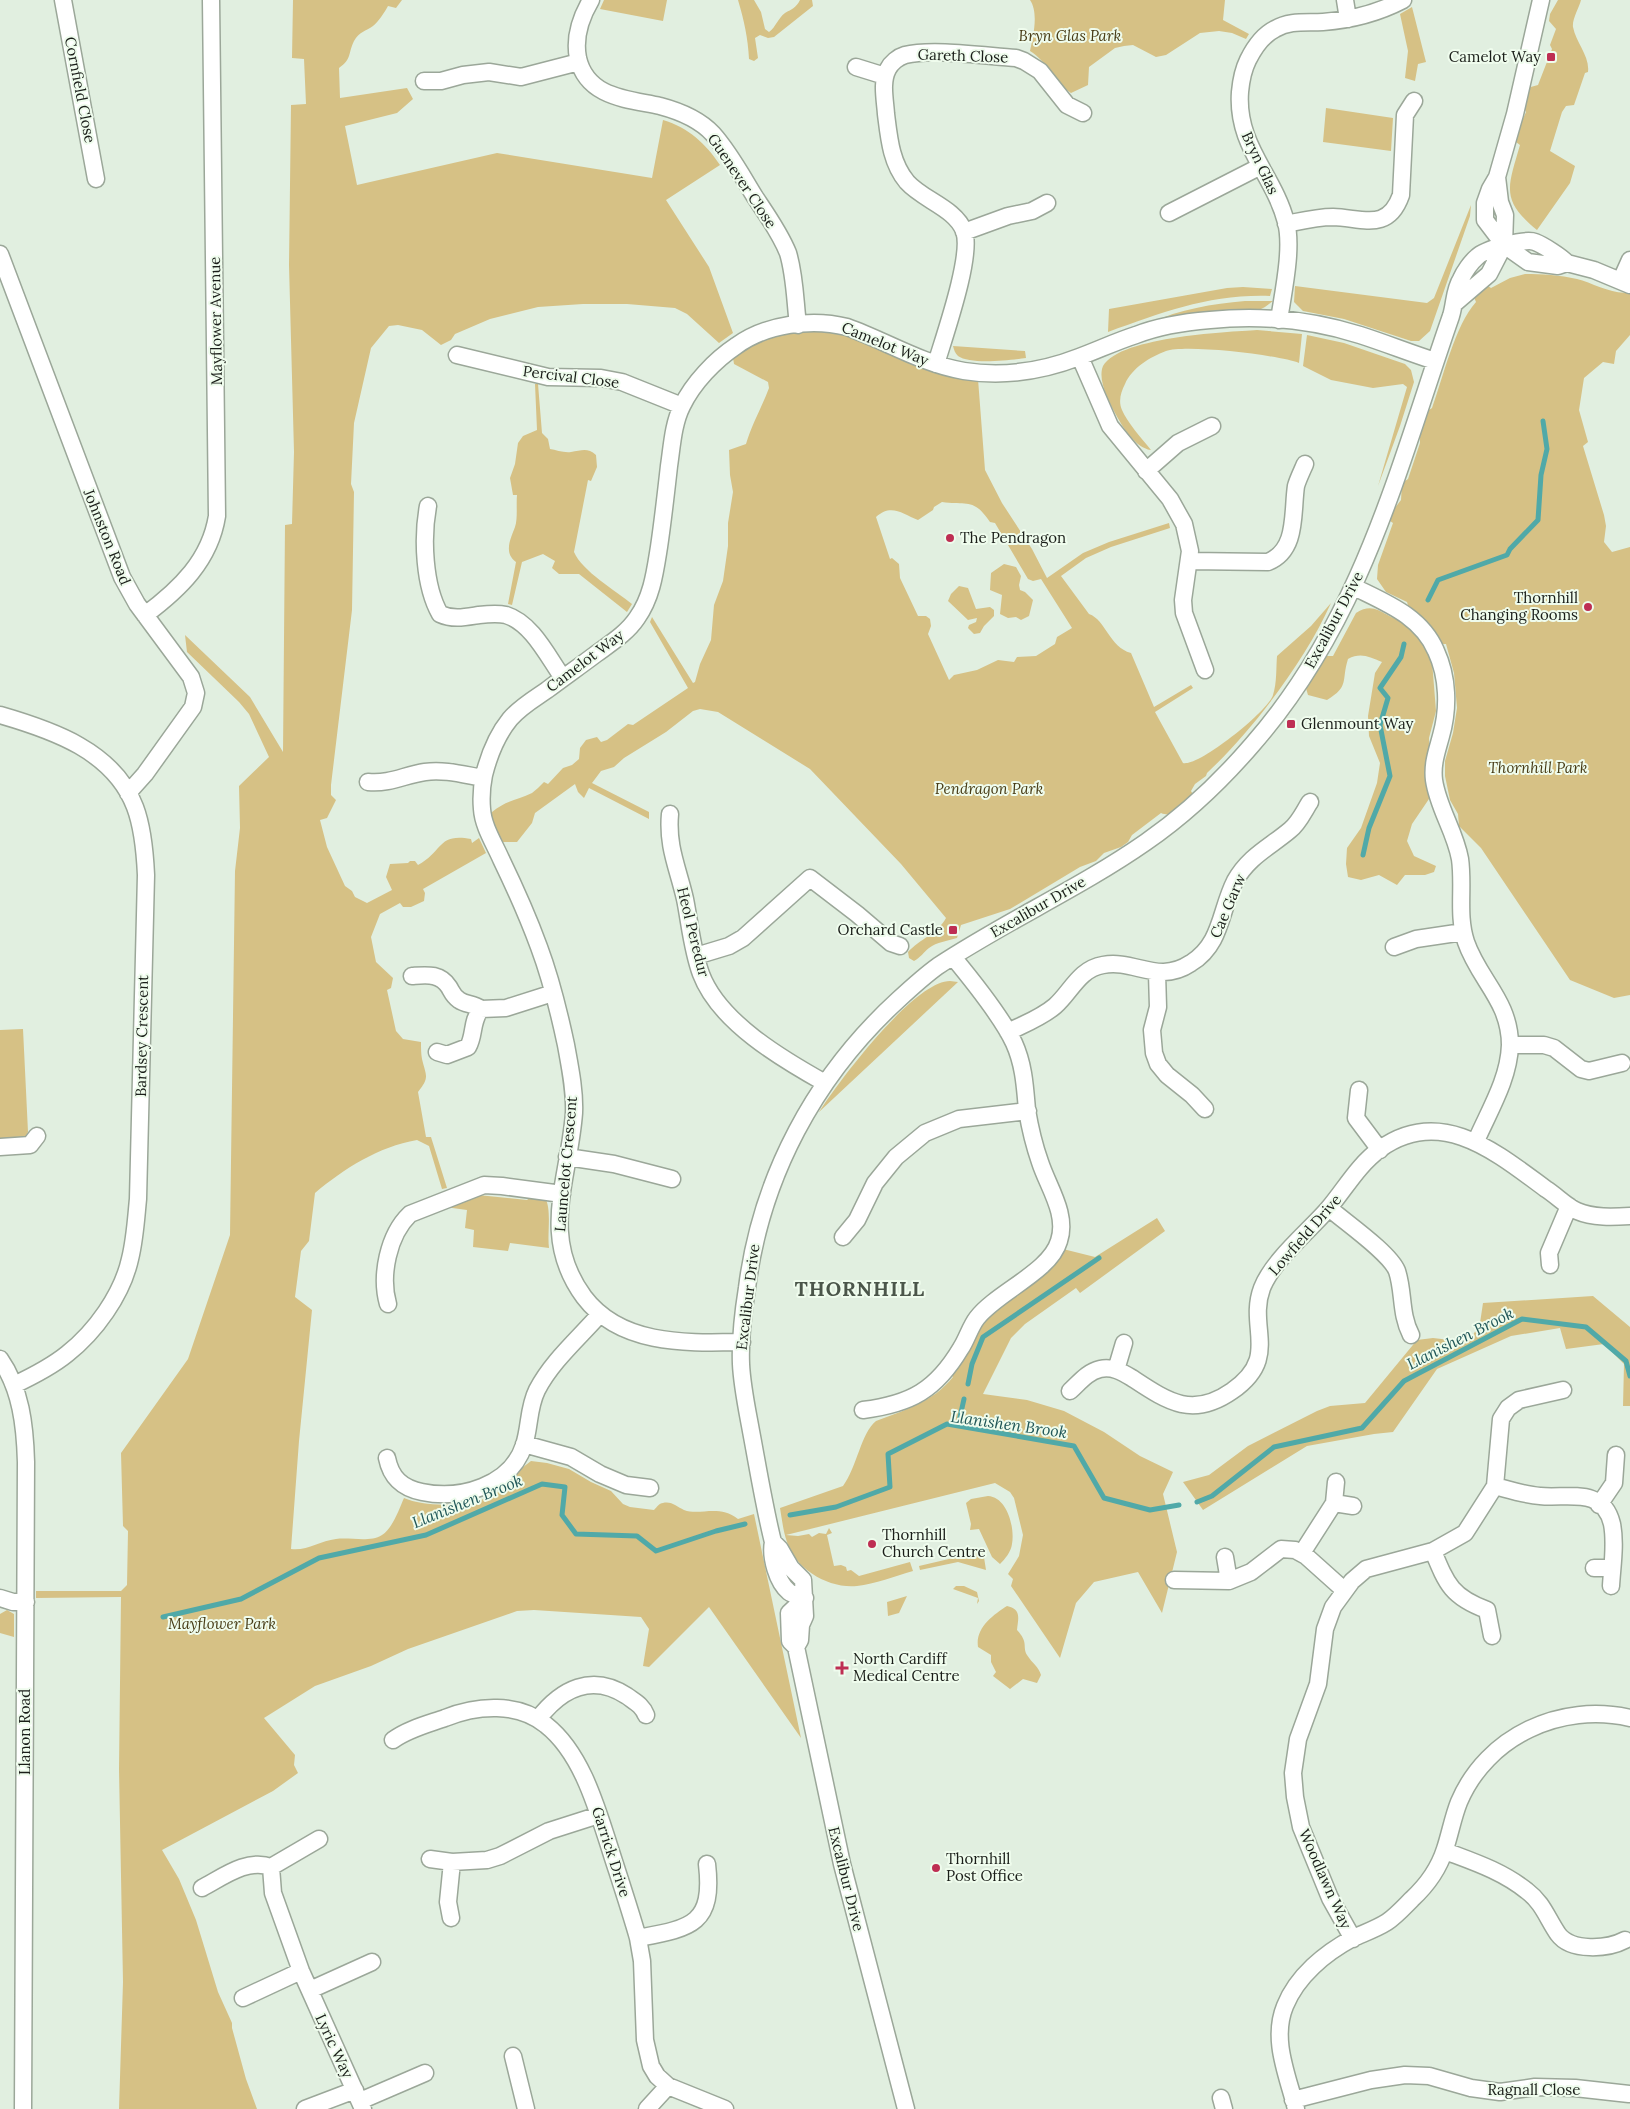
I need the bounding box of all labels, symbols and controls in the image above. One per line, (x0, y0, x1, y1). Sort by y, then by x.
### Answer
park label: Bryn Glas Park (1019, 26, 1122, 45)
street label: Cornfield Close (61, 35, 100, 145)
street label: Gareth Close (917, 44, 1009, 67)
place label: Camelot Way (1449, 47, 1541, 66)
marker: Camelot Way (1545, 51, 1557, 63)
street label: Bryn Glas (1238, 128, 1283, 197)
street label: Guenever Close (704, 130, 781, 232)
street label: Mayflower Avenue (205, 256, 226, 386)
street label: Camelot Way (839, 317, 932, 370)
street label: Percival Close (522, 361, 620, 392)
street label: Johnston Road (79, 485, 135, 588)
place label: The Pendragon (960, 528, 1066, 547)
marker: The Pendragon (944, 532, 956, 544)
street label: Excalibur Drive (1300, 568, 1367, 671)
place label: Thornhill Changing Rooms (1460, 588, 1578, 624)
marker: Thornhill Changing Rooms (1582, 601, 1594, 613)
street label: Camelot Way (542, 625, 627, 696)
place label: Glenmount Way (1301, 714, 1414, 733)
marker: Glenmount Way (1285, 718, 1297, 730)
park label: Thornhill Park (1488, 758, 1588, 777)
park label: Pendragon Park (935, 779, 1043, 798)
street label: Cae Garw (1205, 871, 1250, 941)
street label: Excalibur Drive (987, 872, 1089, 942)
street label: Heol Peredur (673, 885, 714, 979)
place label: Orchard Castle (838, 920, 943, 939)
marker: Orchard Castle (947, 924, 959, 936)
street label: Bardsey Crescent (131, 975, 152, 1097)
street label: Launcelot Crescent (550, 1095, 581, 1233)
street label: Lowfield Drive (1264, 1190, 1345, 1279)
street label: Excalibur Drive (732, 1243, 763, 1351)
district label: THORNHILL (795, 1276, 925, 1301)
water label: Llanishen Brook (1403, 1302, 1517, 1374)
water label: Llanishen Brook (950, 1406, 1068, 1442)
water label: Llanishen Brook (409, 1470, 525, 1532)
place label: Thornhill Church Centre (882, 1525, 986, 1561)
marker: Thornhill Church Centre (866, 1538, 878, 1550)
park label: Mayflower Park (168, 1614, 276, 1633)
place label: North Cardiff Medical Centre (853, 1649, 960, 1685)
marker: North Cardiff Medical Centre (835, 1661, 849, 1675)
street label: Llanon Road (15, 1689, 34, 1775)
street label: Garrick Drive (588, 1804, 635, 1899)
street label: Excalibur Drive (824, 1825, 869, 1933)
street label: Woodlawn Way (1295, 1826, 1356, 1932)
place label: Thornhill Post Office (946, 1849, 1023, 1885)
marker: Thornhill Post Office (930, 1862, 942, 1874)
street label: Lyric Way (311, 2011, 358, 2081)
street label: Ragnall Close (1488, 2080, 1580, 2099)

